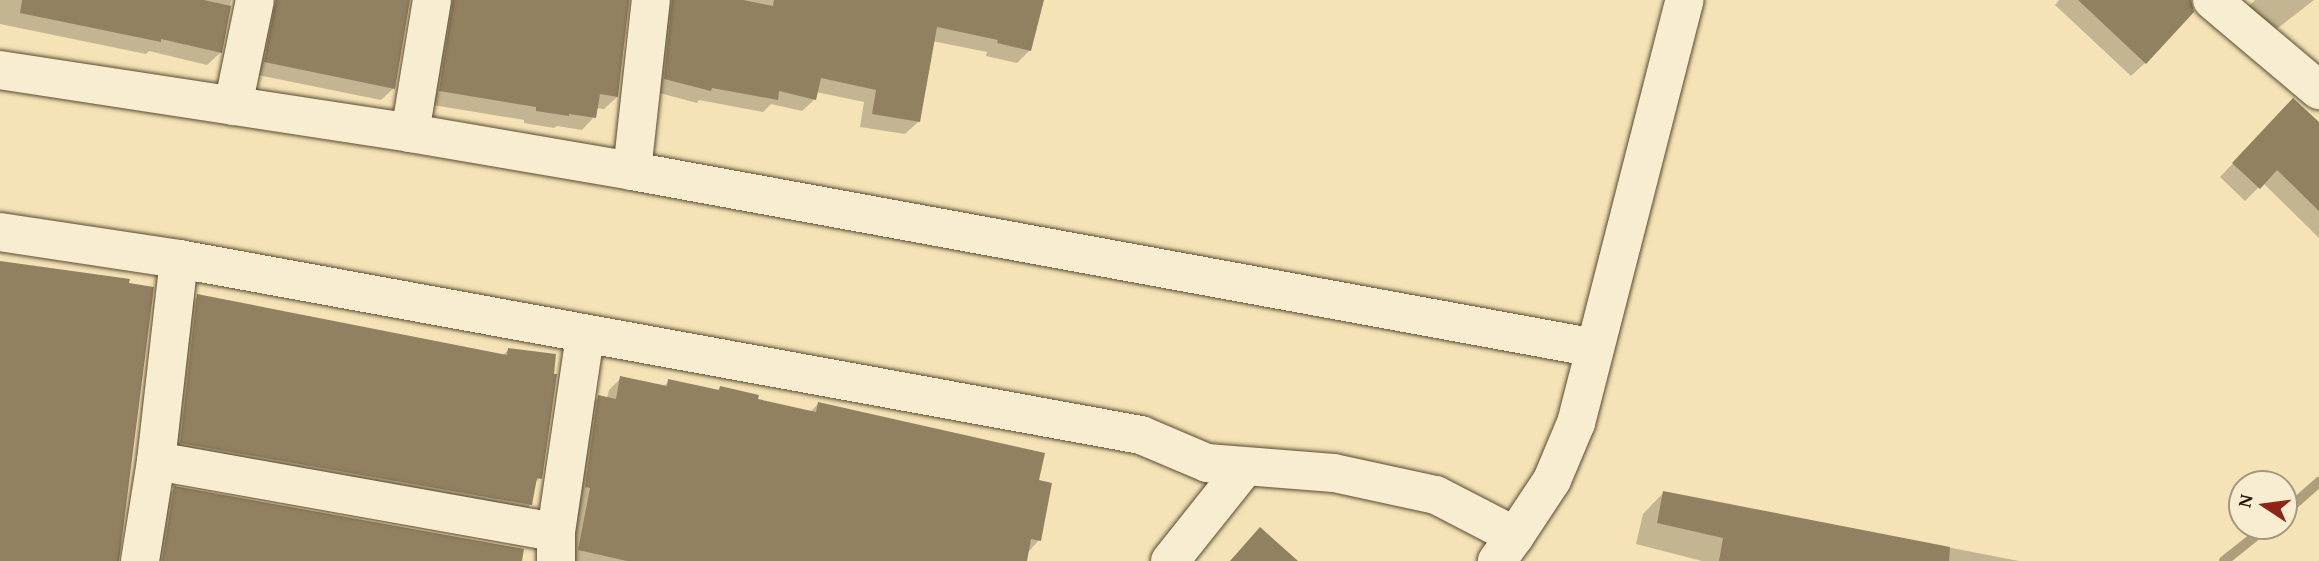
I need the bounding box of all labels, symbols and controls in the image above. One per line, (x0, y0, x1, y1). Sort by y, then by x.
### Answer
north arrow (2228, 470, 2298, 540)
text: N (2229, 491, 2260, 510)

